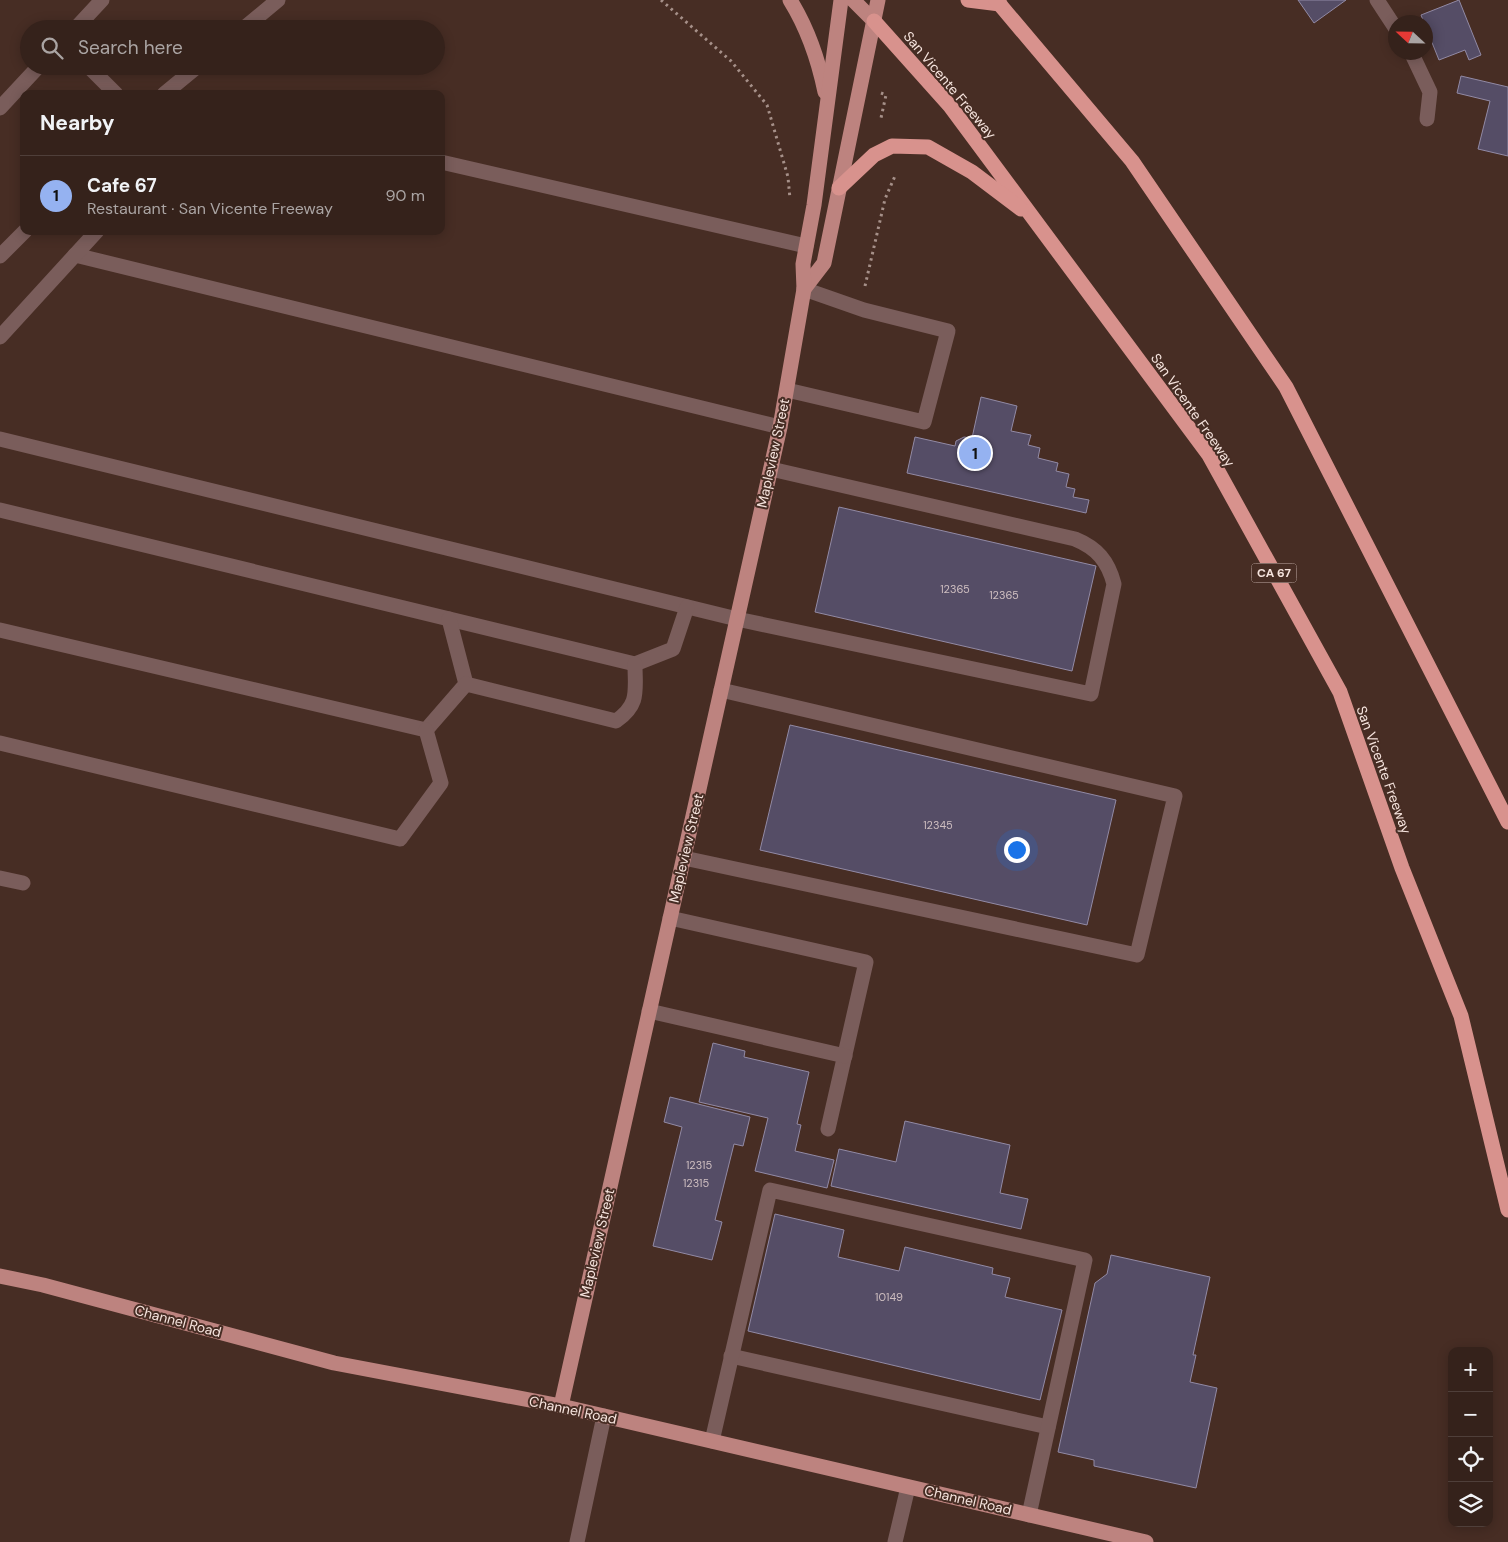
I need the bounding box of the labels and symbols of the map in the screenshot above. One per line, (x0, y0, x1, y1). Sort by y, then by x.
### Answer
north arrow (1388, 15, 1433, 60)
street label: San Vicente Freeway (900, 28, 1000, 143)
street label: San Vicente Freeway (1147, 350, 1239, 471)
street label: Mapleview Street (753, 397, 793, 509)
pin: 1 (959, 434, 991, 472)
road number: CA 67 (1252, 564, 1296, 582)
house number: 12365 (940, 582, 970, 596)
house number: 12365 (989, 588, 1019, 602)
street label: San Vicente Freeway (1352, 704, 1416, 837)
street label: Mapleview Street (665, 792, 707, 904)
house number: 12345 (923, 818, 953, 832)
your location (1004, 837, 1030, 863)
house number: 12315 (686, 1158, 712, 1172)
house number: 12315 (683, 1176, 709, 1190)
street label: Mapleview Street (576, 1187, 618, 1299)
house number: 10149 (875, 1290, 903, 1304)
street label: Channel Road (133, 1301, 223, 1341)
street label: Channel Road (528, 1392, 618, 1428)
street label: Channel Road (923, 1481, 1013, 1519)

